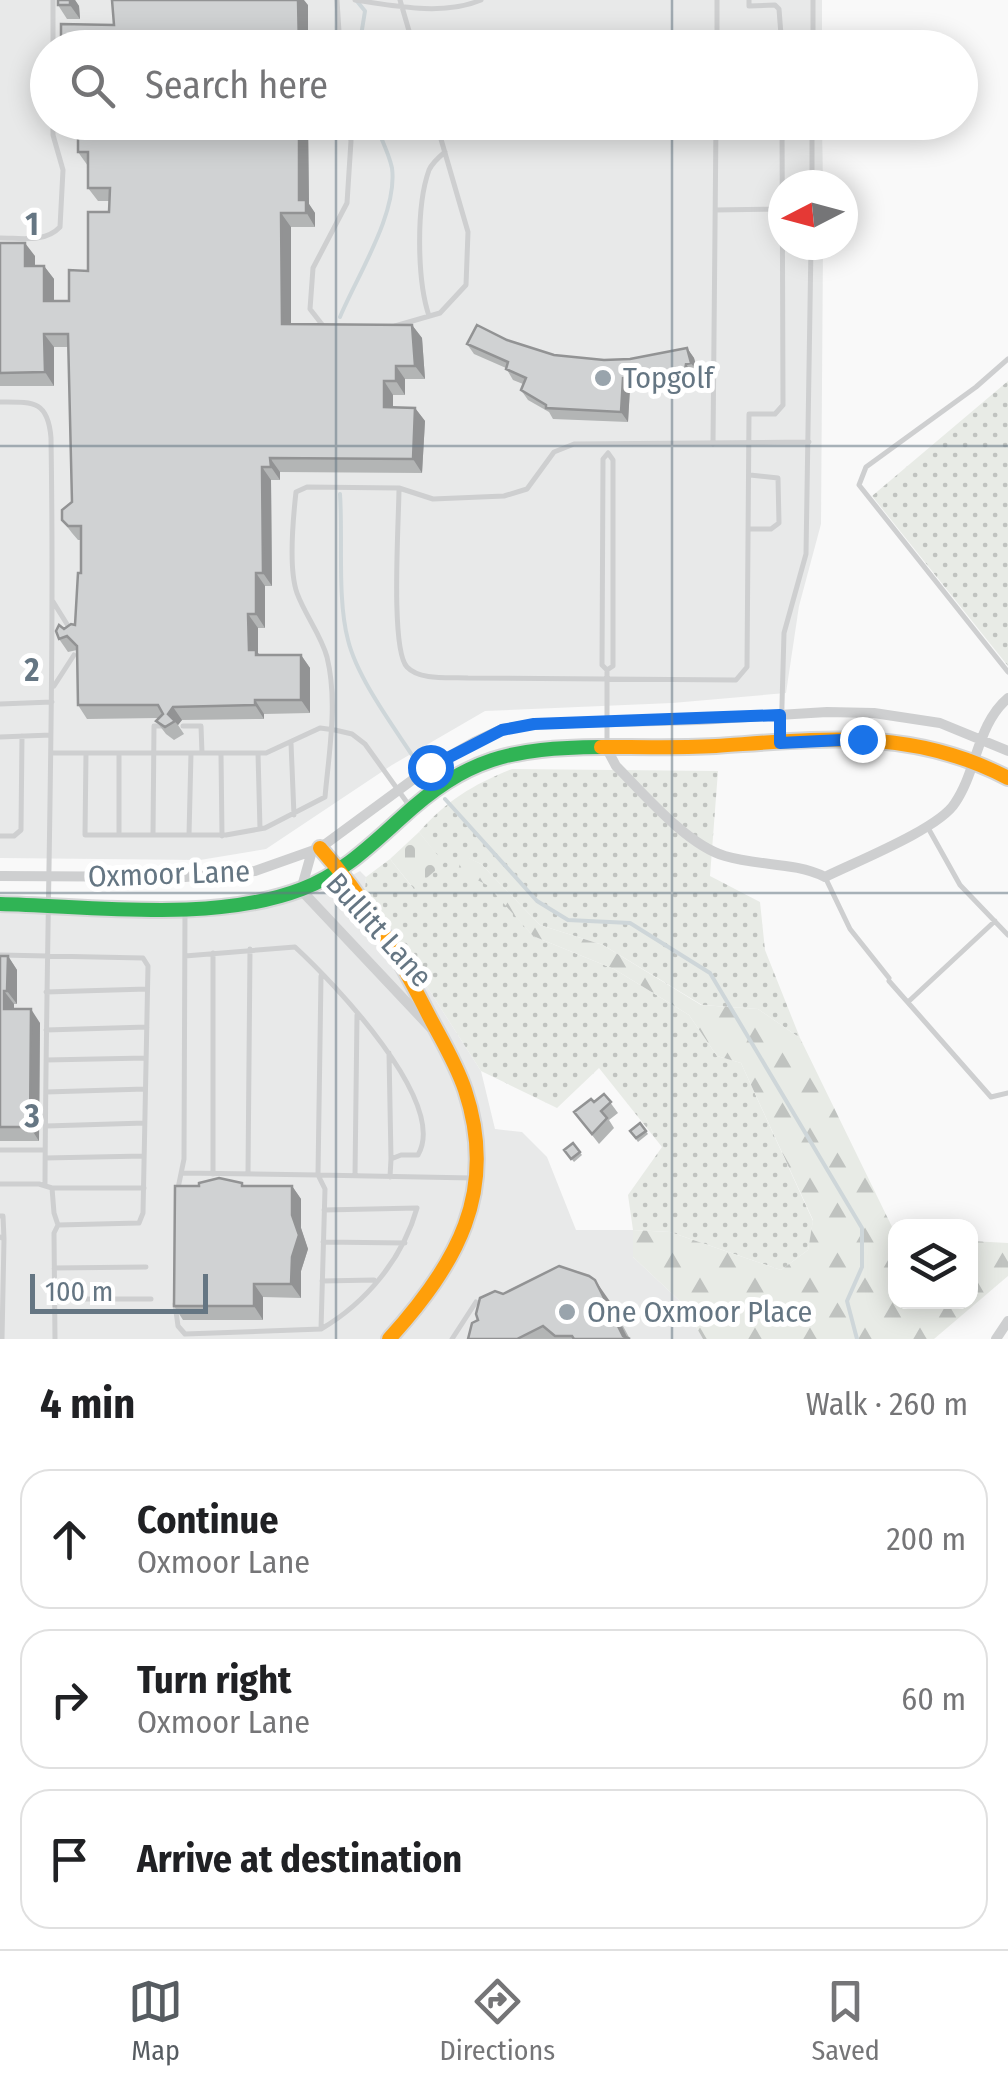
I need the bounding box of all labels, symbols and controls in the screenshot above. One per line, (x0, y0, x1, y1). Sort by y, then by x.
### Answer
search box (30, 30, 978, 140)
icon: search (65, 58, 120, 113)
text: Search here (145, 62, 328, 108)
north arrow (768, 170, 858, 260)
text: 1 (25, 205, 39, 243)
place label: Topgolf (623, 360, 715, 396)
marker: Topgolf (592, 367, 614, 389)
text: 2 (24, 651, 40, 689)
route end (840, 717, 886, 763)
route start (408, 745, 454, 791)
street label: Oxmoor Lane (87, 853, 251, 895)
street label: Bullitt Lane (319, 866, 439, 994)
text: 3 (23, 1097, 40, 1135)
map controls (888, 1219, 978, 1309)
button: layers (888, 1219, 978, 1309)
scale bar (30, 1269, 208, 1314)
text: 100 m (45, 1275, 113, 1308)
place label: One Oxmoor Place (587, 1294, 812, 1330)
marker: One Oxmoor Place (556, 1301, 578, 1323)
text: 4 min (40, 1379, 135, 1429)
text: Walk · 260 m (806, 1385, 968, 1423)
text: Continue (137, 1497, 278, 1543)
icon: ahead (42, 1512, 97, 1567)
text: 200 m (886, 1520, 966, 1558)
text: Oxmoor Lane (137, 1543, 310, 1581)
text: Turn right (137, 1657, 291, 1703)
icon: right (42, 1672, 97, 1727)
text: 60 m (901, 1680, 966, 1718)
text: Oxmoor Lane (137, 1703, 310, 1741)
icon: arrive (42, 1832, 97, 1887)
text: Arrive at destination (137, 1836, 462, 1882)
tab: Map (128, 1974, 183, 2067)
tab: Directions (439, 1974, 555, 2067)
tab: Saved (811, 1974, 880, 2067)

